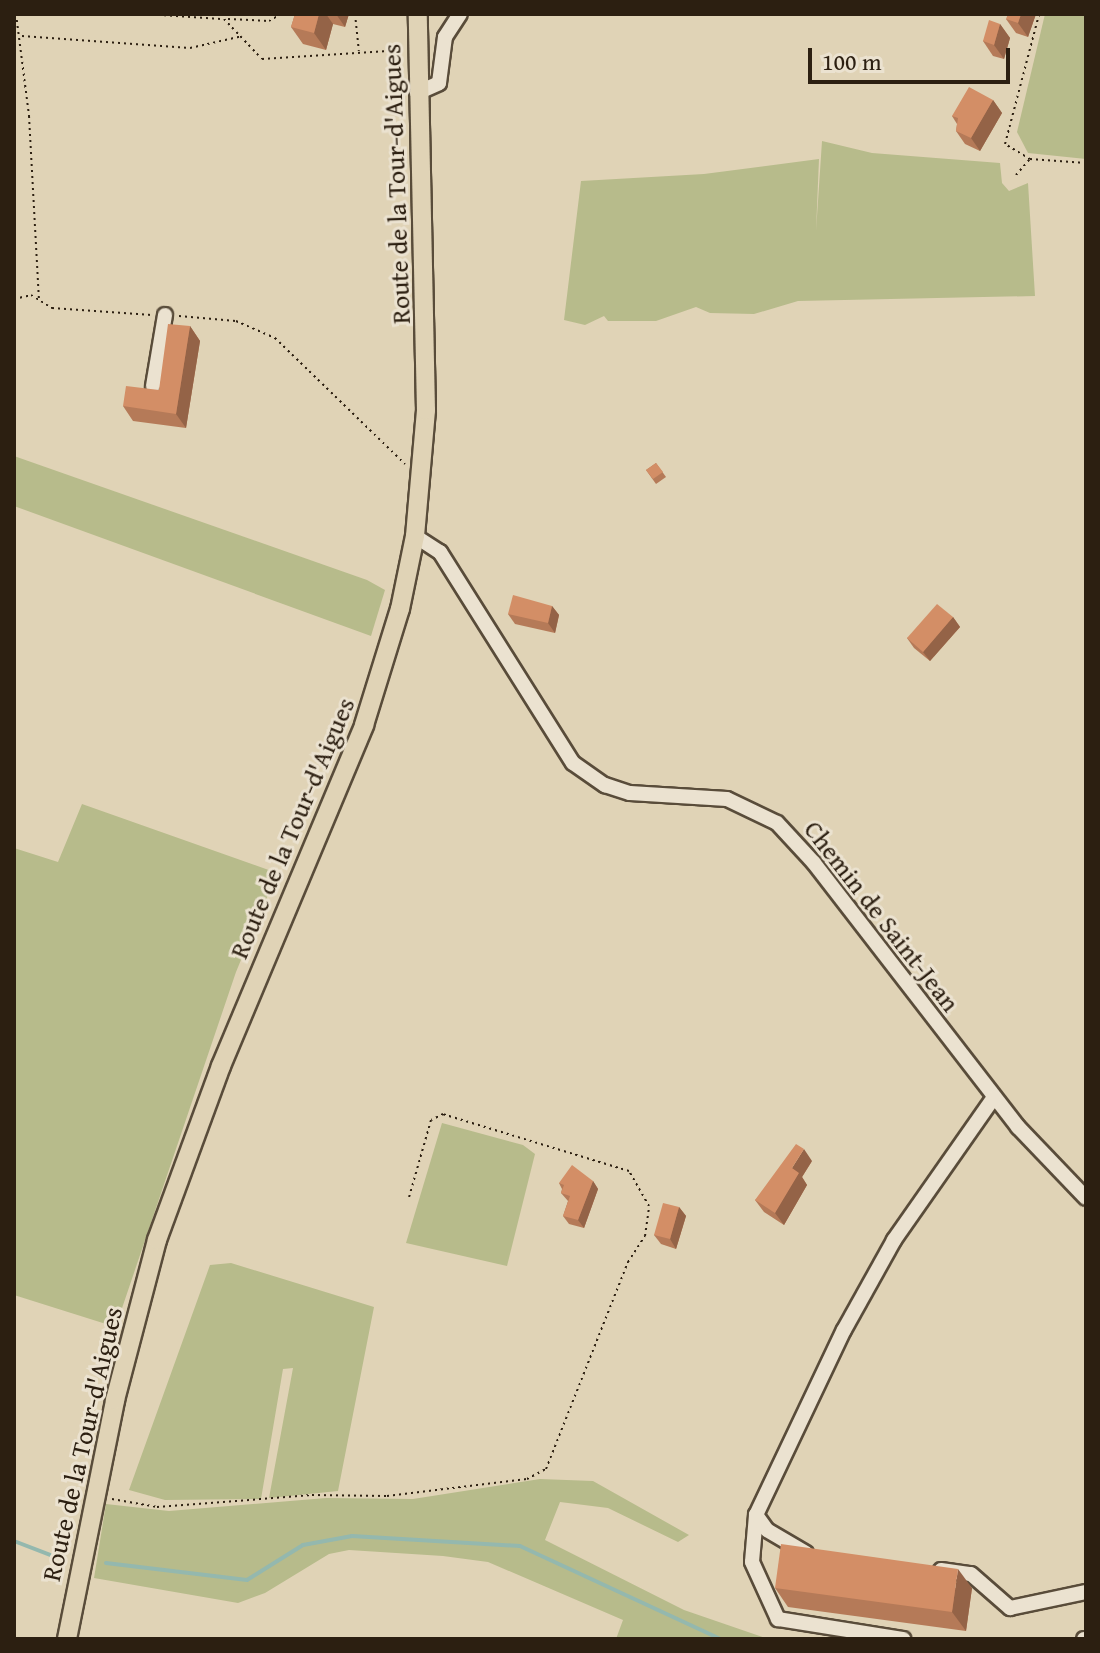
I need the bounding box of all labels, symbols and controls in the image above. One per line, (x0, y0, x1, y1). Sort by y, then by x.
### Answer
scale bar (812, 32, 1014, 82)
street label: Route de la Tour-d'Aigues (376, 43, 416, 325)
text: 100 m (822, 44, 882, 79)
street label: Route de la Tour-d'Aigues (223, 693, 361, 963)
street label: Chemin de Saint-Jean (798, 814, 966, 1018)
street label: Route de la Tour-d'Aigues (35, 1304, 129, 1584)

